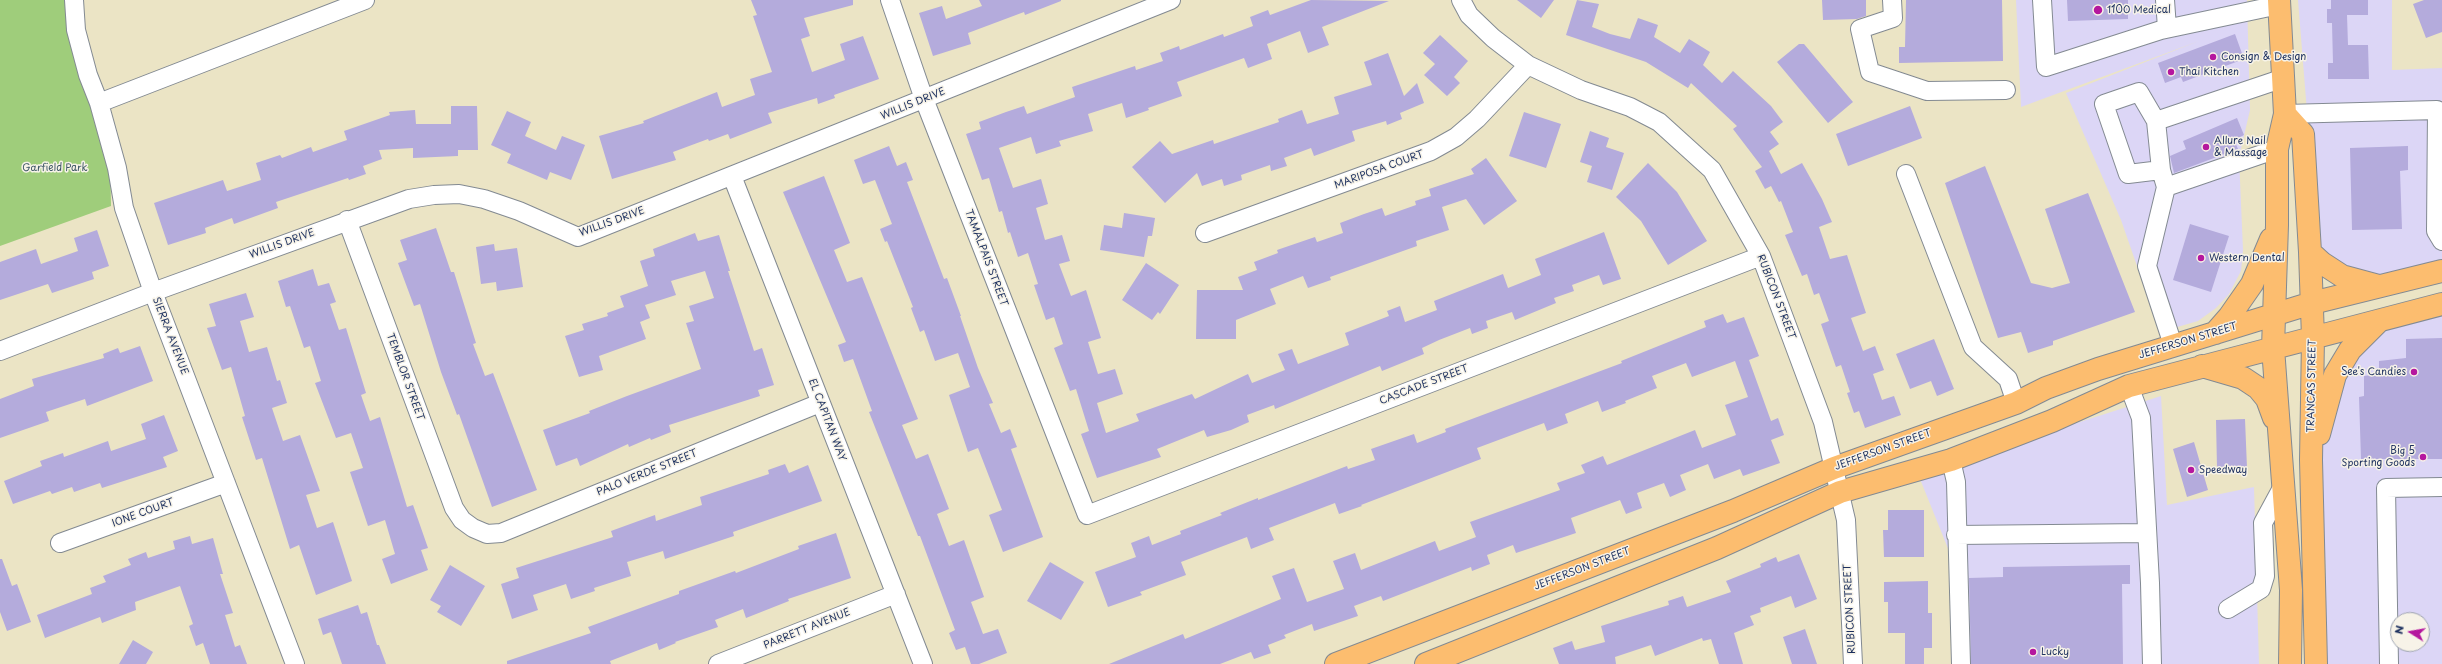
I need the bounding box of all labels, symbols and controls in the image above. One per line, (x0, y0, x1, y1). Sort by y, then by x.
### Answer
marker: 1100 Medical (2092, 4, 2104, 16)
place label: 1100 Medical (2107, 4, 2171, 16)
place label: Consign & Design (2221, 51, 2306, 63)
marker: Consign & Design (2208, 52, 2218, 62)
place label: Thai Kitchen (2179, 66, 2239, 78)
marker: Thai Kitchen (2166, 67, 2176, 77)
street label: WILLIS DRIVE (879, 86, 947, 122)
place label: Allure Nail & Massage (2214, 135, 2267, 158)
marker: Allure Nail & Massage (2201, 142, 2211, 152)
street label: MARIPOSA COURT (1333, 148, 1425, 192)
park label: Garfield Park (22, 162, 88, 174)
street label: WILLIS DRIVE (578, 205, 646, 239)
street label: TAMALPAIS STREET (962, 208, 1010, 308)
street label: WILLIS DRIVE (248, 227, 316, 261)
place label: Western Dental (2209, 252, 2285, 264)
street label: RUBICON STREET (1754, 253, 1798, 341)
marker: Western Dental (2196, 253, 2206, 263)
street label: SIERRA AVENUE (150, 296, 190, 376)
street label: JEFFERSON STREET (2137, 320, 2239, 362)
street label: TEMBLOR STREET (384, 332, 426, 422)
street label: TRANCAS STREET (2305, 339, 2319, 433)
street label: CASCADE STREET (1378, 363, 1470, 407)
place label: See's Candies (2341, 366, 2406, 378)
marker: See's Candies (2409, 367, 2419, 377)
street label: EL CAPITAN WAY (806, 377, 848, 463)
street label: JEFFERSON STREET (1833, 427, 1933, 473)
place label: Big 5 Sporting Goods (2342, 445, 2415, 468)
street label: PALO VERDE STREET (595, 447, 699, 499)
marker: Big 5 Sporting Goods (2418, 452, 2428, 462)
place label: Speedway (2199, 464, 2247, 476)
marker: Speedway (2186, 465, 2196, 475)
street label: IONE COURT (111, 496, 175, 530)
street label: JEFFERSON STREET (1532, 545, 1632, 593)
street label: RUBICON STREET (1842, 564, 1858, 654)
street label: PARRETT AVENUE (762, 606, 852, 652)
north arrow (2390, 612, 2430, 652)
text: N (2390, 624, 2408, 636)
place label: Lucky (2041, 646, 2069, 658)
marker: Lucky (2028, 647, 2038, 657)

